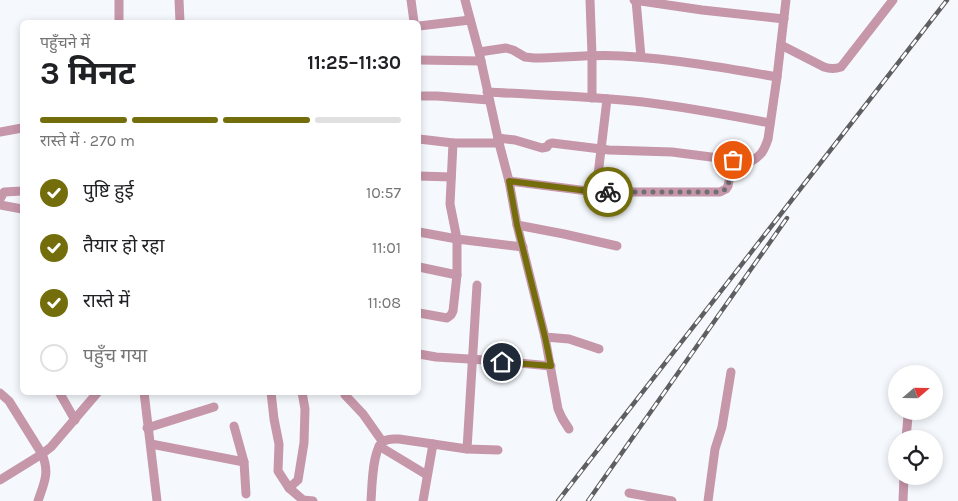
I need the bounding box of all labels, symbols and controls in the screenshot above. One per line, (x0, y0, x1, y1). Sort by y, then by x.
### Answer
text: पहुँचने में (40, 33, 90, 52)
text: 11:25–11:30 (307, 52, 401, 74)
text: 3 मिनट (40, 55, 135, 92)
text: रास्ते में · 270 m (40, 131, 135, 150)
pin (712, 139, 754, 181)
icon: bag (719, 146, 747, 174)
courier (583, 167, 633, 217)
icon: bike (594, 178, 622, 206)
icon: check (40, 179, 68, 207)
text: पुष्टि हुई (83, 180, 134, 202)
text: 10:57 (366, 183, 401, 202)
icon: check (40, 234, 68, 262)
text: तैयार हो रहा (83, 235, 164, 257)
text: 11:01 (372, 238, 401, 257)
icon: check (40, 289, 68, 317)
text: रास्ते में (83, 290, 130, 312)
text: 11:08 (367, 293, 401, 312)
pin (481, 341, 523, 383)
text: पहुँच गया (83, 345, 147, 367)
icon: home (488, 348, 516, 376)
north arrow (888, 365, 942, 420)
map controls (888, 365, 943, 485)
button: locate (888, 430, 943, 485)

